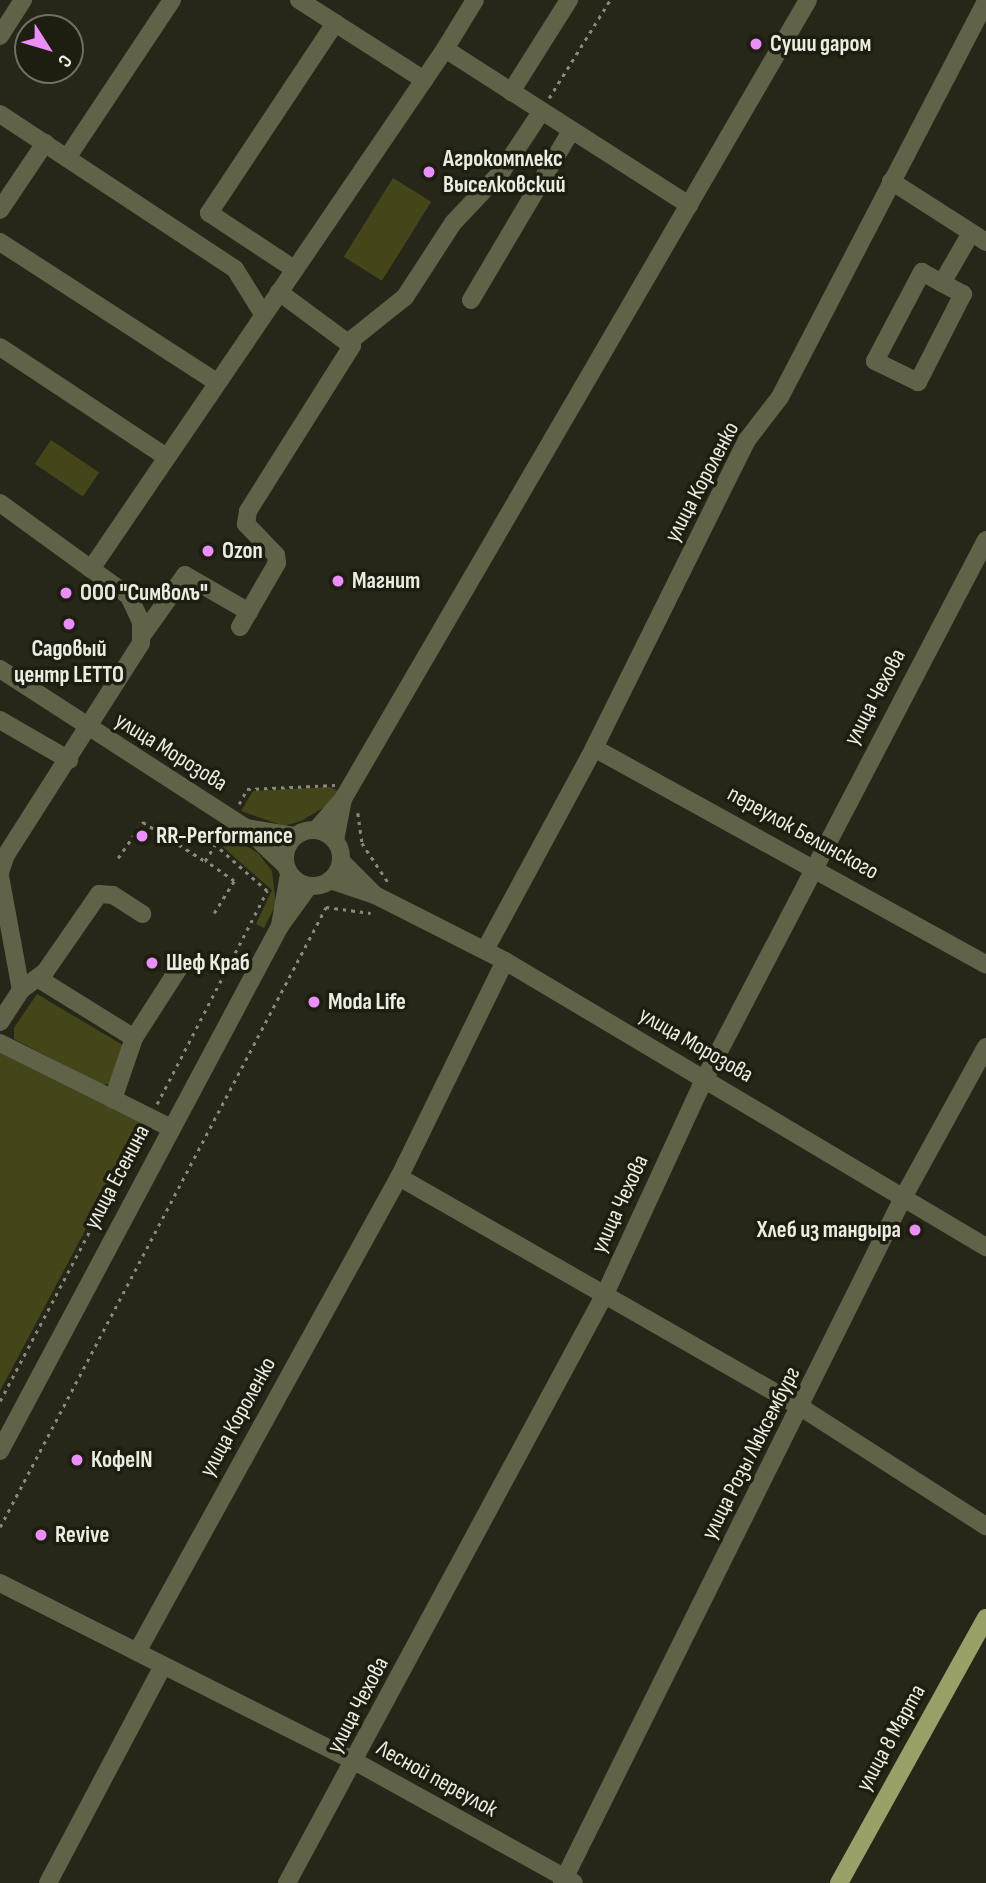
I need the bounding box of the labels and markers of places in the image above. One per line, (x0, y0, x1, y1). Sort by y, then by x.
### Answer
place label: Суши даром (770, 30, 871, 58)
marker: Суши даром (748, 36, 764, 52)
place label: Агрокомплекс Выселковский (443, 145, 565, 199)
marker: Агрокомплекс Выселковский (421, 164, 437, 180)
place label: Ozon (222, 537, 263, 565)
marker: Ozon (200, 543, 216, 559)
place label: Магнит (352, 567, 420, 595)
marker: Магнит (330, 573, 346, 589)
place label: ООО "Символъ" (80, 579, 208, 607)
marker: ООО "Символъ" (58, 585, 74, 601)
marker: Садовый центр LETTO (61, 616, 77, 632)
place label: Садовый центр LETTO (14, 635, 124, 689)
place label: RR-Performance (156, 822, 293, 850)
marker: RR-Performance (134, 828, 150, 844)
place label: Шеф Краб (166, 949, 250, 977)
marker: Шеф Краб (144, 955, 160, 971)
place label: Moda Life (328, 988, 406, 1016)
marker: Moda Life (306, 994, 322, 1010)
place label: Хлеб из тандыра (757, 1216, 901, 1244)
marker: Хлеб из тандыра (907, 1222, 923, 1238)
place label: КофеIN (91, 1446, 153, 1474)
marker: КофеIN (69, 1452, 85, 1468)
place label: Revive (55, 1521, 109, 1549)
marker: Revive (33, 1527, 49, 1543)

